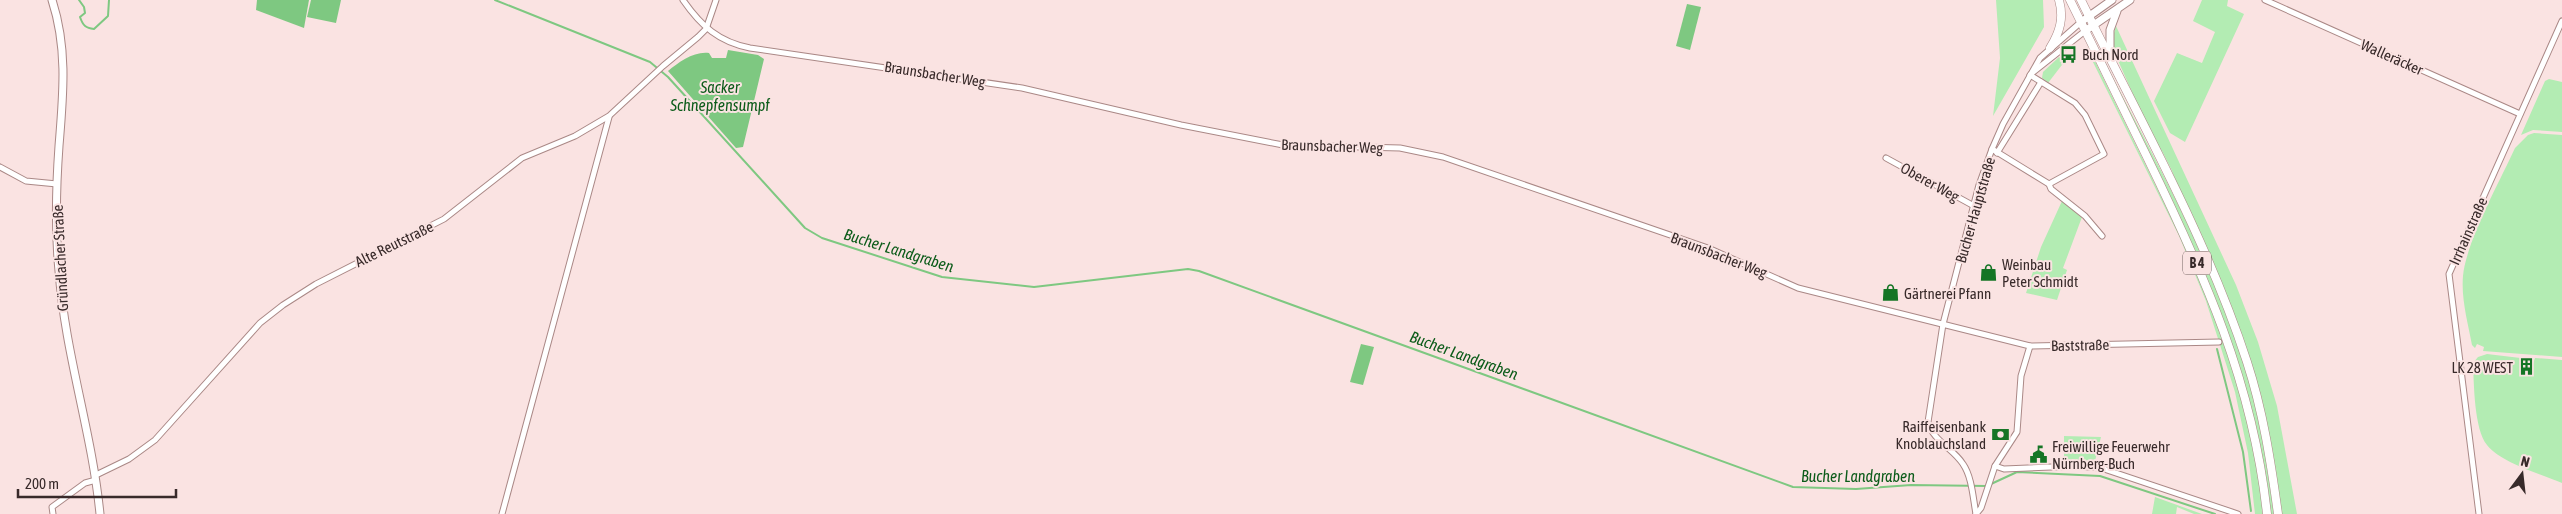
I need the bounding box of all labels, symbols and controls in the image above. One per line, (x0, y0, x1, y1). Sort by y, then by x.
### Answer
street label: Walleräcker (2358, 36, 2426, 78)
bus stop icon: Buch Nord (2058, 44, 2078, 64)
place label: Buch Nord (2082, 46, 2139, 63)
street label: Braunsbacher Weg (883, 58, 987, 90)
water label: Sacker Schnepfensumpf (669, 78, 770, 115)
street label: Braunsbacher Weg (1281, 136, 1384, 156)
street label: Bucher Hauptstraße (1952, 155, 1998, 265)
street label: Oberer Weg (1898, 159, 1963, 205)
street label: Irrhainstraße (2446, 194, 2491, 267)
street label: Gründlacher Straße (49, 204, 71, 312)
street label: Alte Reutstraße (352, 218, 436, 270)
water label: Bucher Landgraben (842, 225, 956, 276)
street label: Braunsbacher Weg (1668, 229, 1770, 281)
road number: B 4 (2183, 252, 2211, 274)
place label: Weinbau Peter Schmidt (2002, 256, 2078, 290)
shop icon: Weinbau Peter Schmidt (1978, 263, 1998, 283)
shop icon: Gärtnerei Pfann (1880, 283, 1900, 303)
place label: Gärtnerei Pfann (1904, 285, 1991, 302)
water label: Bucher Landgraben (1407, 327, 1521, 384)
street label: Baststraße (2051, 336, 2109, 354)
building icon: LK 28 WEST (2517, 357, 2537, 377)
place label: LK 28 WEST (2451, 359, 2513, 376)
place label: Raiffeisenbank Knoblauchsland (1896, 418, 1986, 452)
bank icon: Raiffeisenbank Knoblauchsland (1990, 425, 2010, 445)
place label: Freiwillige Feuerwehr Nürnberg-Buch (2052, 438, 2170, 472)
public building icon: Freiwillige Feuerwehr Nürnberg-Buch (2028, 445, 2048, 465)
north arrow (2497, 449, 2547, 499)
text: N (2519, 453, 2531, 470)
scale bar (18, 466, 175, 498)
water label: Bucher Landgraben (1801, 467, 1915, 486)
text: 200 m (25, 475, 59, 492)

